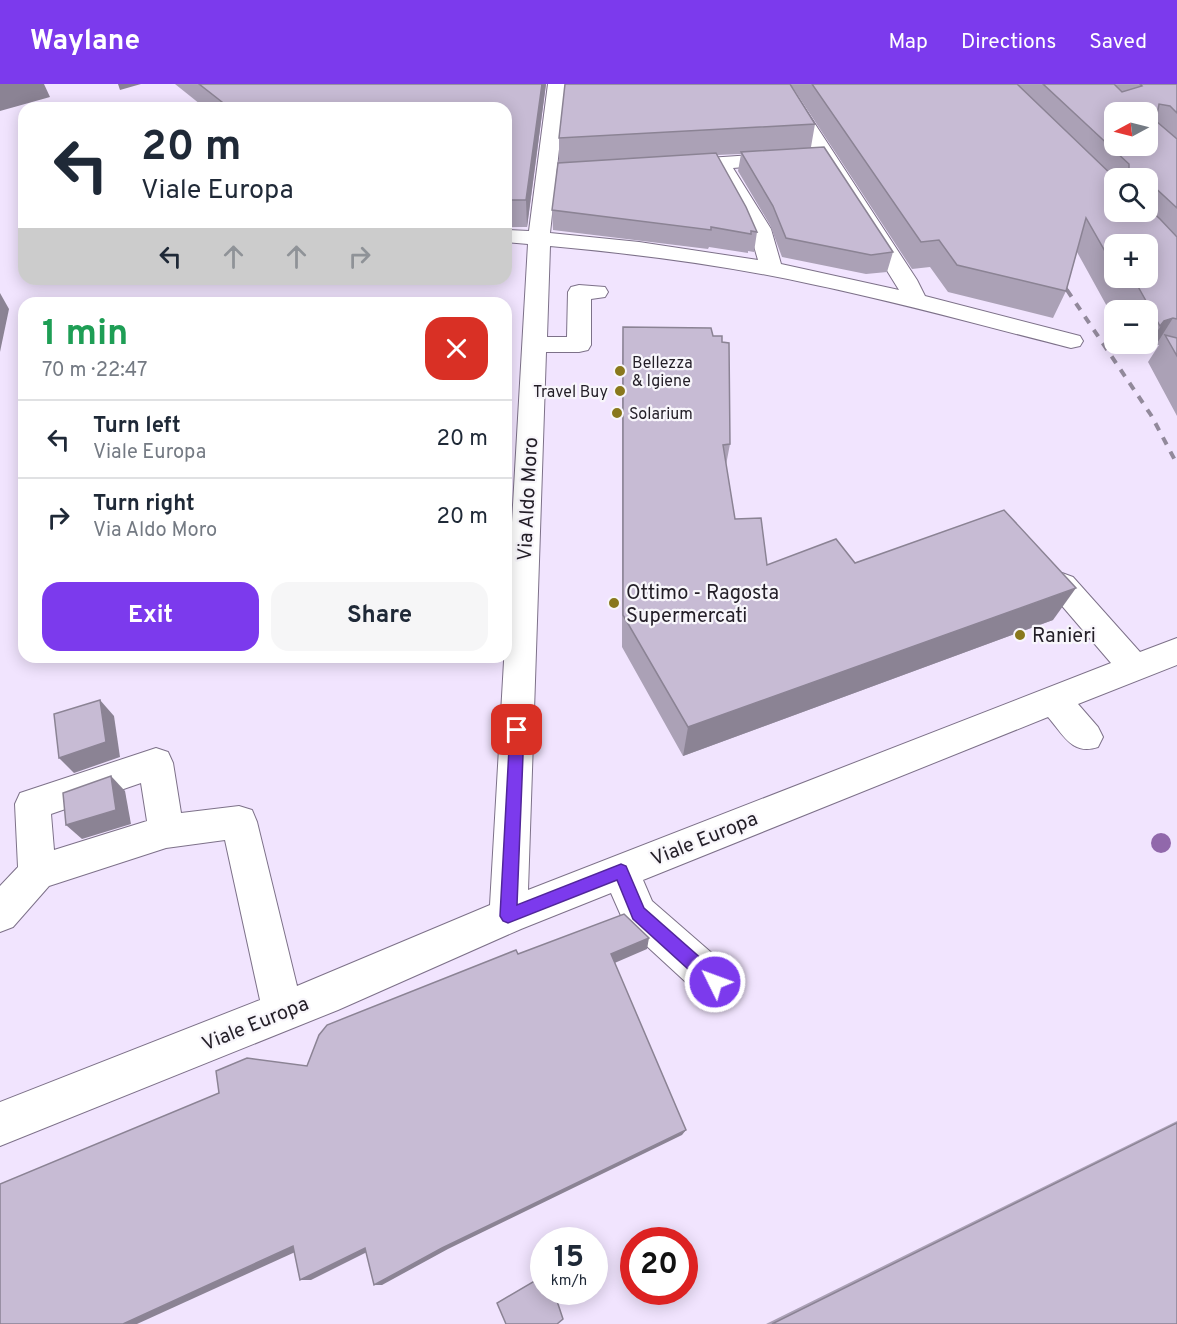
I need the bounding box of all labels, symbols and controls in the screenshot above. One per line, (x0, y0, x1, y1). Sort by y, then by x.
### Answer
text: Waylane (30, 24, 140, 60)
text: Map (888, 29, 928, 56)
text: Directions (961, 29, 1056, 56)
text: Saved (1089, 29, 1147, 56)
north arrow (1104, 102, 1158, 156)
map controls (1104, 102, 1158, 354)
text: 20 m (141, 122, 242, 175)
icon: left (42, 126, 120, 204)
button: search (1104, 168, 1158, 222)
text: Viale Europa (141, 174, 294, 208)
button: + (1104, 234, 1158, 288)
icon: left (154, 240, 187, 273)
icon: ahead (217, 240, 250, 273)
icon: ahead (280, 240, 313, 273)
icon: right (343, 240, 376, 273)
button: − (1104, 300, 1158, 354)
text: 1 min (42, 312, 128, 358)
button: close (425, 317, 488, 380)
place label: Bellezza & Igiene (632, 354, 693, 392)
text: 70 m · 22:47 (42, 358, 147, 384)
marker: Bellezza & Igiene (613, 364, 627, 378)
place label: Travel Buy (533, 383, 608, 403)
marker: Travel Buy (613, 384, 627, 398)
place label: Solarium (629, 405, 693, 425)
marker: Solarium (610, 406, 624, 420)
text: Turn left (93, 413, 181, 440)
icon: left (42, 423, 75, 456)
text: 20 m (437, 426, 488, 453)
street label: Via Aldo Moro (513, 436, 545, 562)
text: Viale Europa (93, 440, 206, 466)
text: Turn right (93, 491, 195, 518)
icon: right (42, 501, 75, 534)
text: 20 m (437, 504, 488, 531)
text: Via Aldo Moro (93, 518, 217, 544)
place label: Ottimo - Ragosta Supermercati (626, 581, 779, 630)
button: Exit (42, 582, 259, 651)
button: Share (271, 582, 488, 651)
marker: Ottimo - Ragosta Supermercati (607, 596, 621, 610)
place label: Ranieri (1032, 624, 1096, 650)
marker: Ranieri (1013, 628, 1027, 642)
pin (491, 704, 542, 755)
icon: arrive (500, 713, 533, 746)
street label: Viale Europa (647, 807, 762, 873)
position arrow (683, 950, 747, 1014)
street label: Viale Europa (198, 992, 313, 1058)
speed limit sign: 20 (620, 1227, 698, 1305)
text: 15 (554, 1240, 584, 1277)
text: km/h (551, 1272, 587, 1291)

